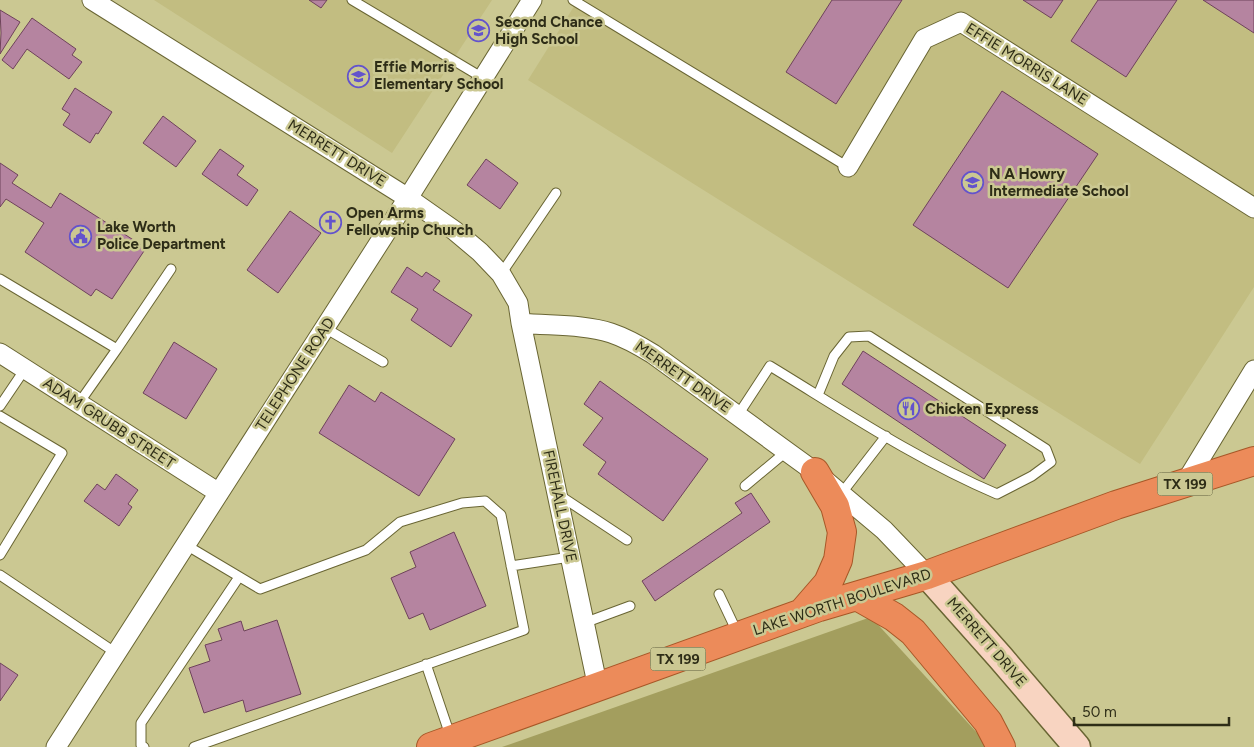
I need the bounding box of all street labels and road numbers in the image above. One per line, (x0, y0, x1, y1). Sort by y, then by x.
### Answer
street label: EFFIE MORRIS LANE (963, 19, 1091, 109)
street label: MERRETT DRIVE (285, 116, 389, 190)
street label: TELEPHONE ROAD (252, 314, 338, 434)
street label: MERRETT DRIVE (632, 337, 734, 417)
street label: ADAM GRUBB STREET (40, 374, 179, 473)
street label: FIREHALL DRIVE (539, 448, 581, 564)
road number: TX 199 (1158, 472, 1212, 496)
street label: LAKE WORTH BOULEVARD (751, 565, 933, 639)
street label: MERRETT DRIVE (943, 594, 1031, 690)
road number: TX 199 (650, 648, 706, 671)

